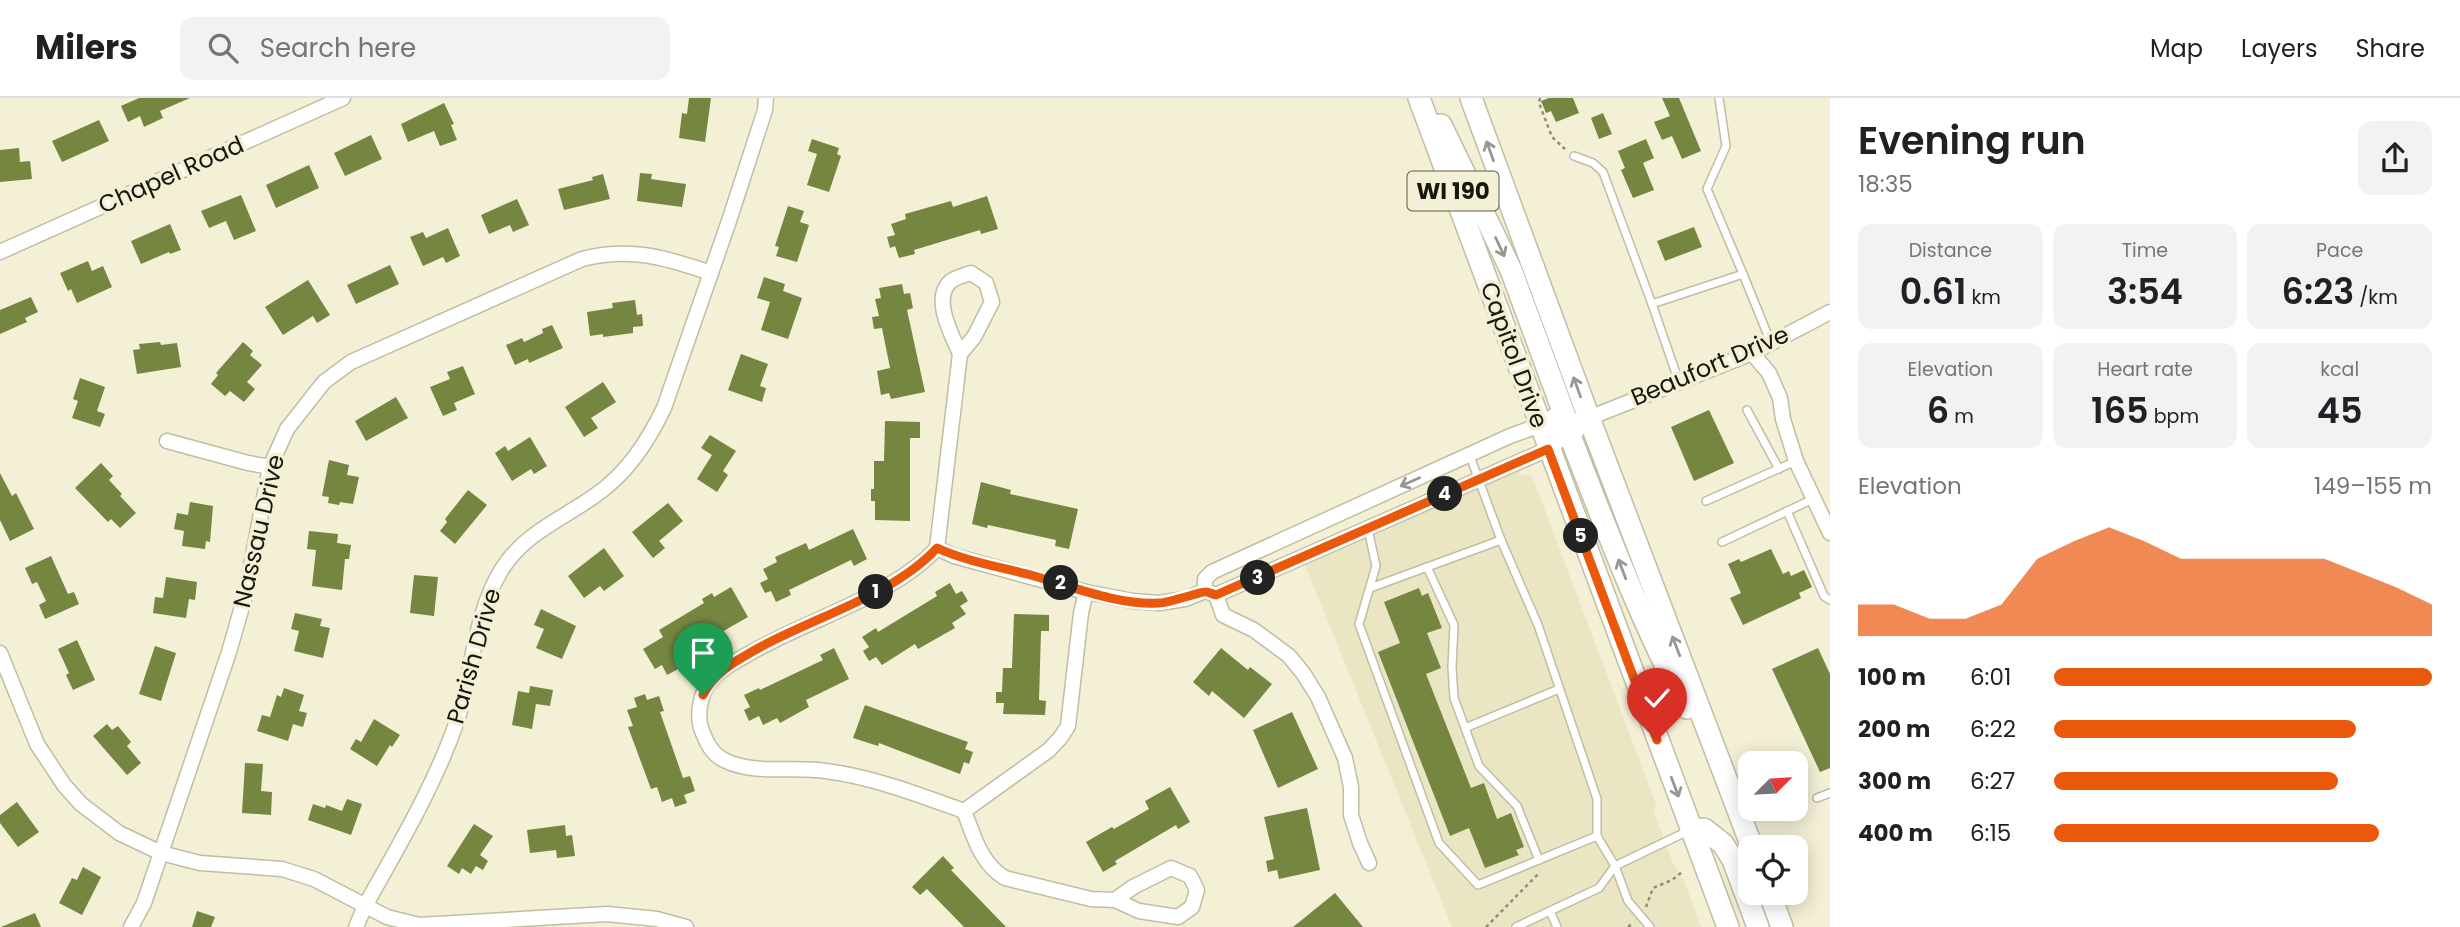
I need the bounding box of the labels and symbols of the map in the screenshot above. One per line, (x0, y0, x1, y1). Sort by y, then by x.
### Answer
street label: Chapel Road (93, 128, 249, 221)
one-way arrow (1483, 140, 1496, 162)
road number: WI 190 (1408, 172, 1498, 211)
one-way arrow (1494, 236, 1507, 258)
street label: Capitol Drive (1473, 277, 1556, 433)
street label: Beaufort Drive (1626, 317, 1794, 414)
one-way arrow (1570, 377, 1583, 399)
street label: Nassau Drive (225, 451, 292, 611)
one-way arrow (1400, 476, 1421, 489)
pin: 4 (1428, 476, 1462, 512)
pin: 5 (1564, 518, 1598, 554)
one-way arrow (1614, 558, 1627, 580)
pin: 3 (1240, 560, 1276, 596)
pin: 2 (1044, 566, 1078, 601)
pin: 1 (858, 574, 894, 610)
street label: Parish Drive (438, 584, 509, 727)
pin (673, 623, 733, 695)
one-way arrow (1668, 635, 1681, 657)
pin (1627, 668, 1687, 740)
north arrow (1738, 751, 1808, 821)
one-way arrow (1669, 776, 1682, 798)

